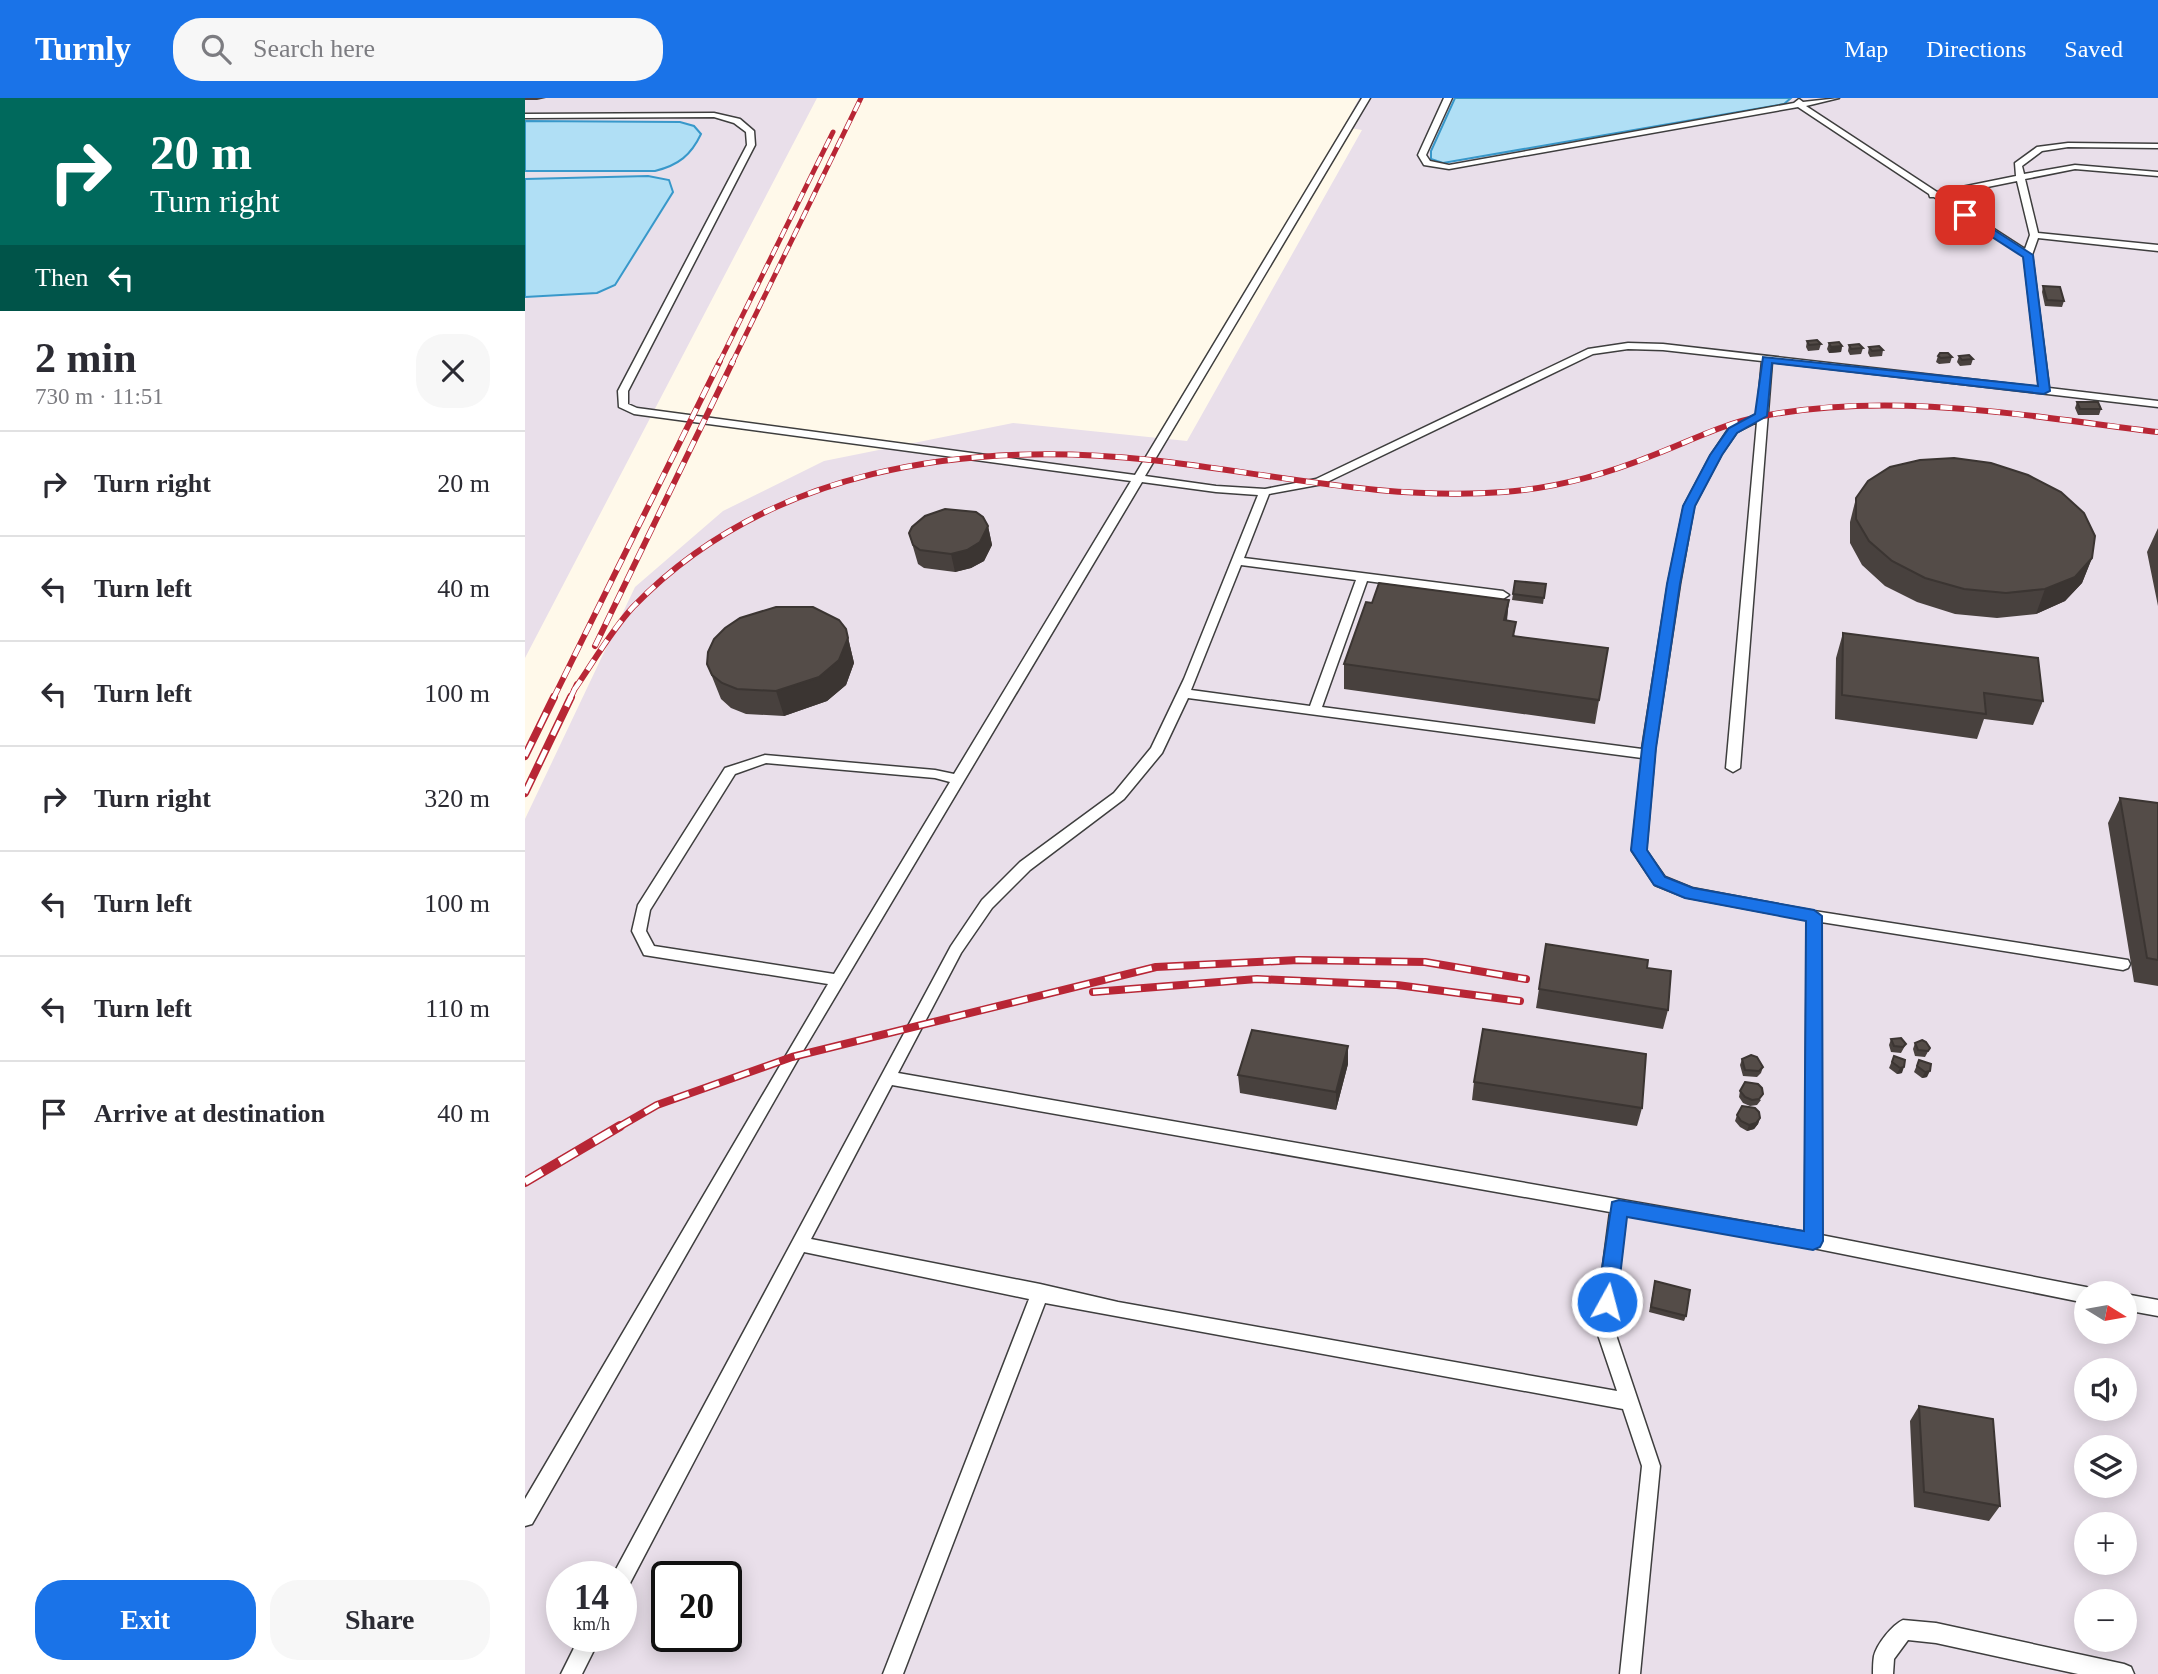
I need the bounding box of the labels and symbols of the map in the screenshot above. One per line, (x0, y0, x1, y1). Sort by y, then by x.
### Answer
pin (1935, 185, 1995, 245)
position arrow (1570, 1265, 1644, 1339)
north arrow (2074, 1281, 2137, 1344)
speed limit sign: 20 (651, 1561, 742, 1652)

